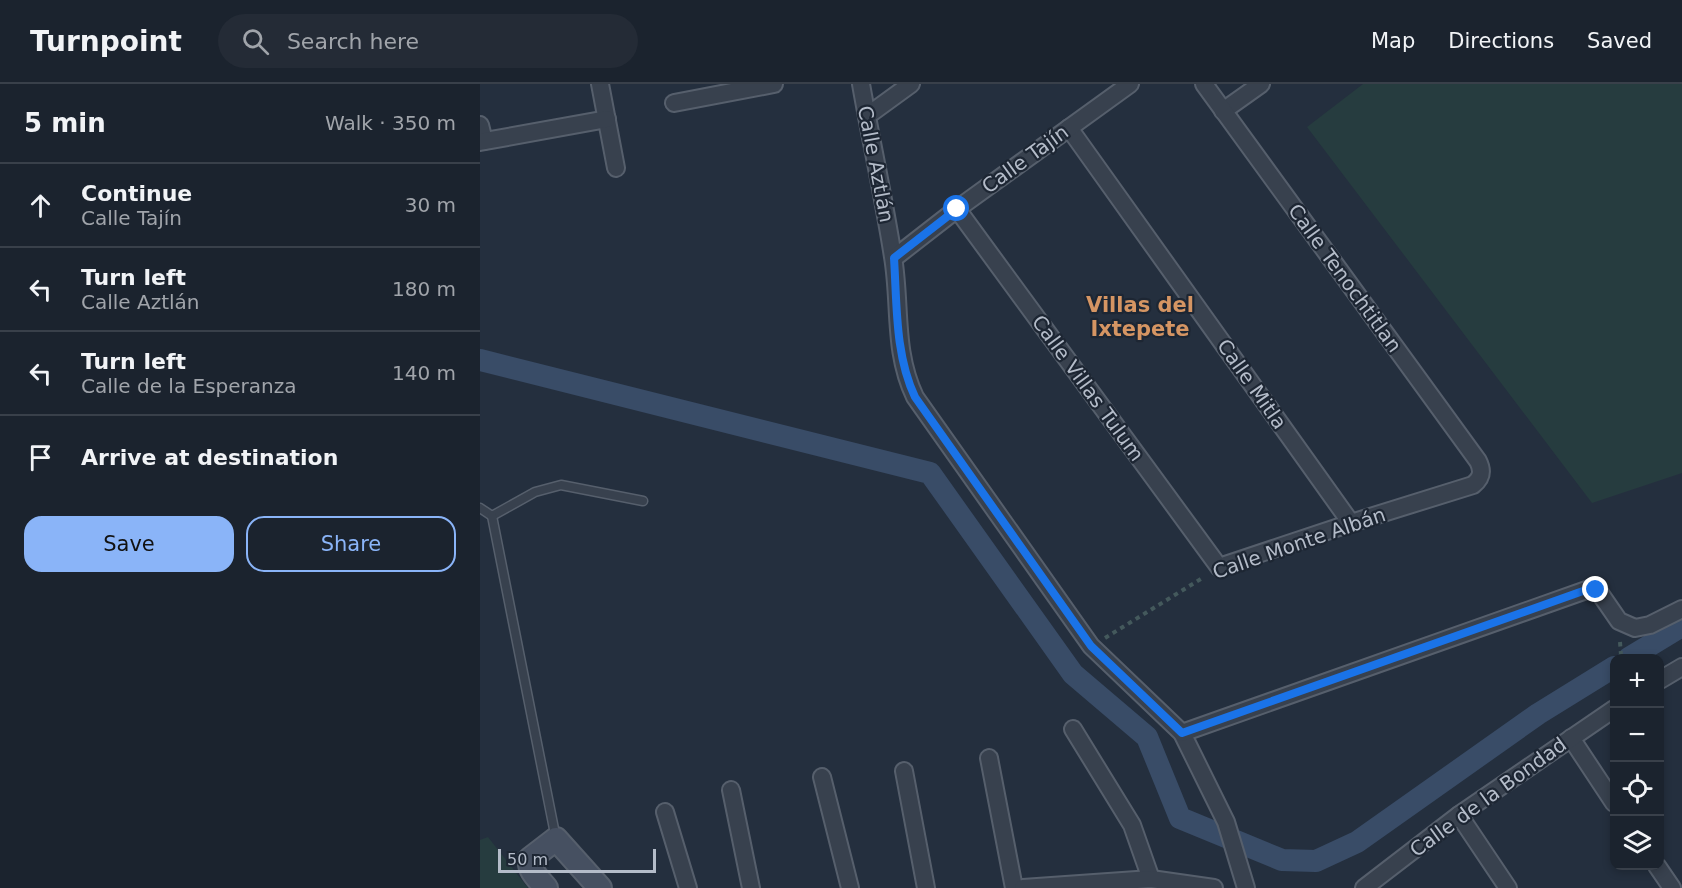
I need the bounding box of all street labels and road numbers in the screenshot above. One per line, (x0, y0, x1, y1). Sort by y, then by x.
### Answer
street label: Calle Aztlán (853, 104, 899, 224)
street label: Calle Tajín (977, 120, 1073, 198)
street label: Calle Tenochtitlan (1283, 199, 1407, 357)
street label: Calle Villas Tulum (1027, 310, 1149, 466)
street label: Calle Mitla (1212, 334, 1292, 434)
street label: Calle Monte Albán (1209, 502, 1389, 584)
street label: Calle de la Bondad (1405, 732, 1571, 862)

